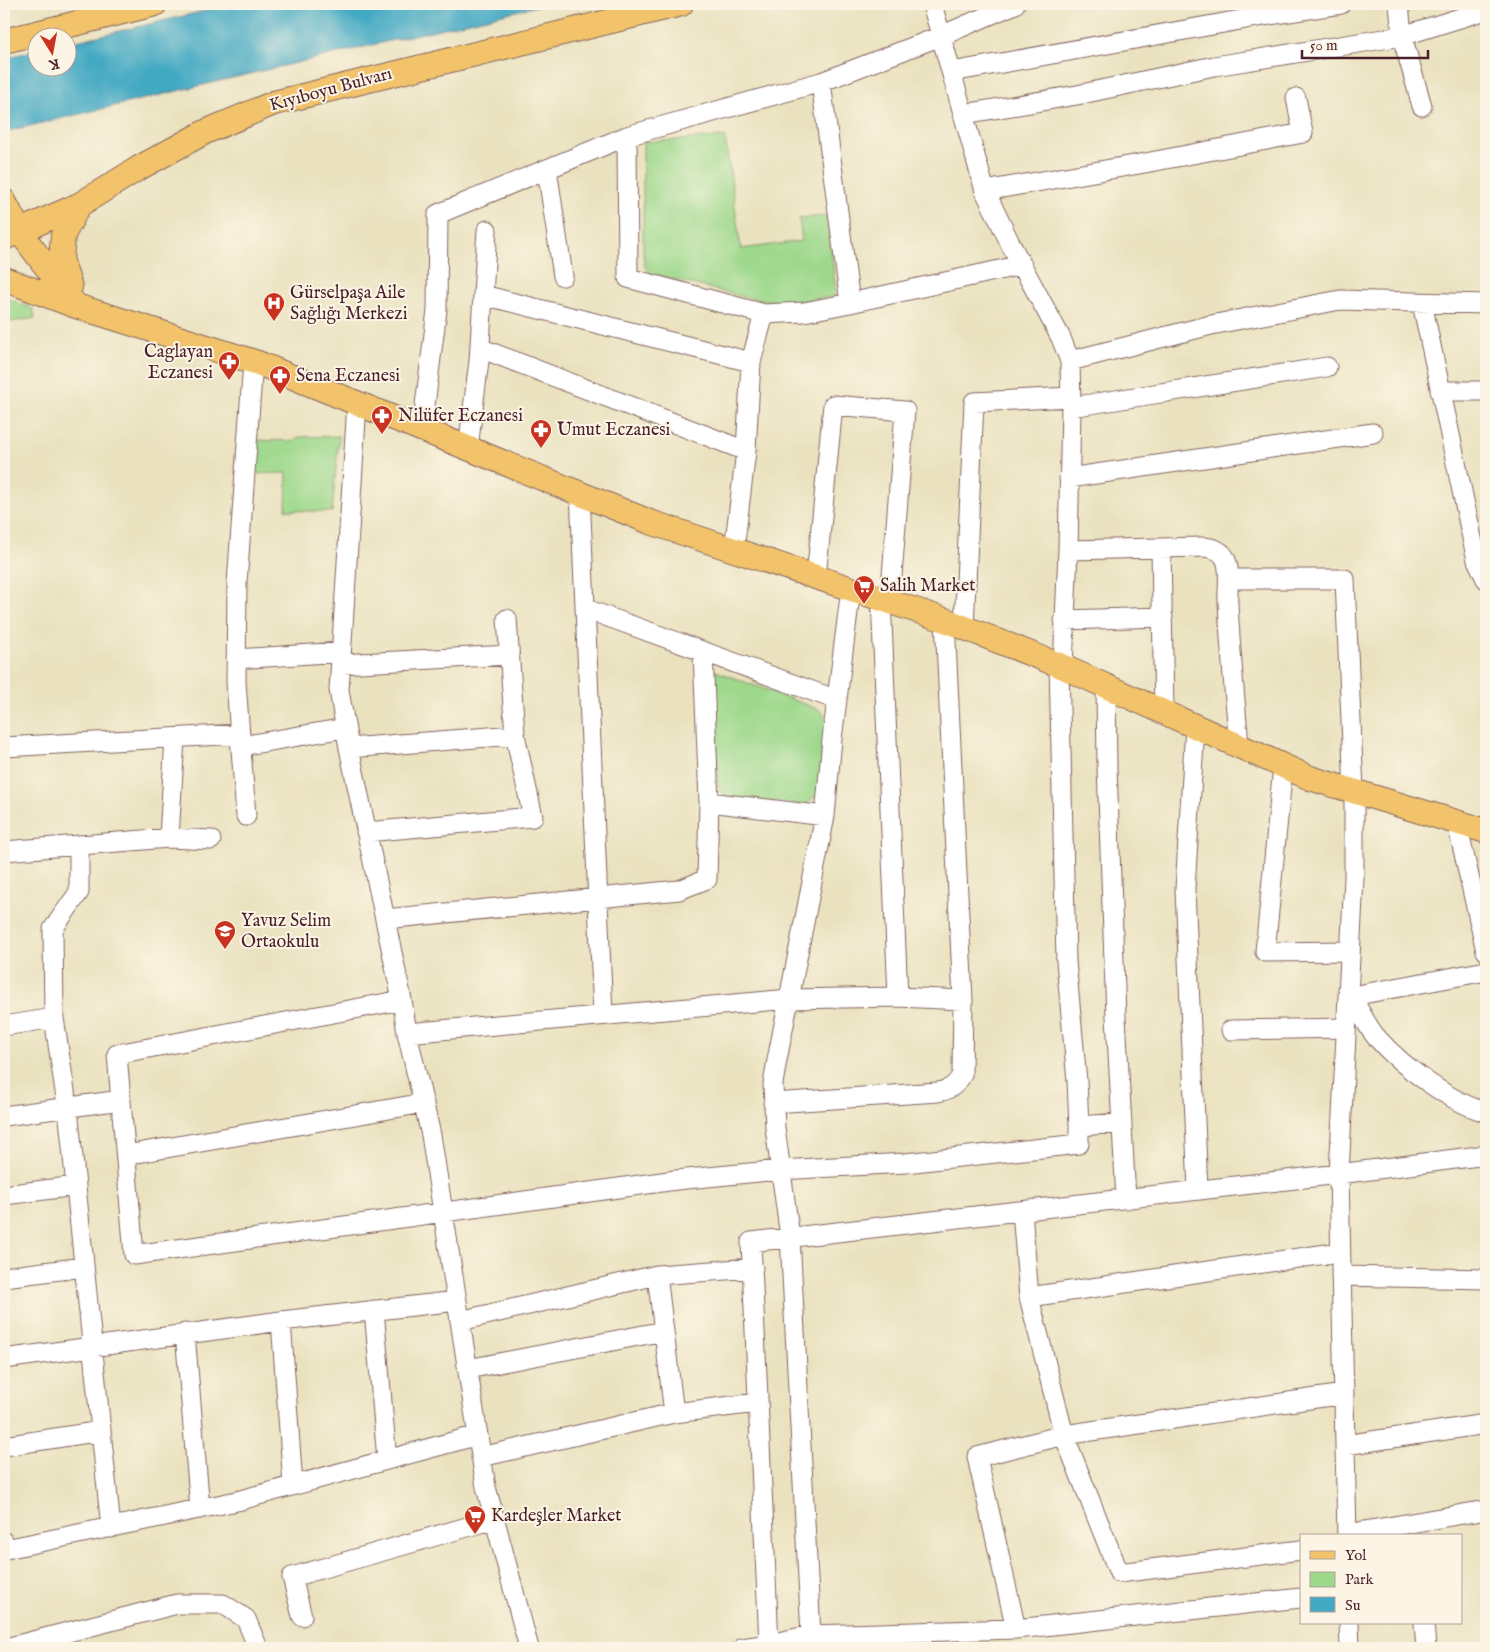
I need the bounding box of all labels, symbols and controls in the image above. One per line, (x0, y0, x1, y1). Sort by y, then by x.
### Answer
north arrow (28, 28, 78, 78)
scale bar (1302, 28, 1429, 60)
text: 50 m (1310, 36, 1338, 55)
text: K (47, 54, 61, 74)
street label: Kıyıboyu Bulvarı (267, 63, 395, 117)
place label: Gürselpaşa Aile Sağlığı Merkezi (290, 282, 408, 326)
hospital icon: Gürselpaşa Aile Sağlığı Merkezi (262, 291, 286, 322)
place label: Caglayan Eczanesi (144, 341, 213, 385)
pharmacy icon: Caglayan Eczanesi (217, 350, 241, 381)
pharmacy icon: Sena Eczanesi (268, 364, 292, 395)
place label: Sena Eczanesi (296, 365, 400, 388)
pharmacy icon: Nilüfer Eczanesi (370, 404, 394, 435)
place label: Nilüfer Eczanesi (398, 405, 523, 428)
pharmacy icon: Umut Eczanesi (529, 418, 553, 449)
place label: Umut Eczanesi (557, 419, 670, 442)
supermarket icon: Salih Market (852, 574, 876, 605)
place label: Salih Market (880, 575, 975, 598)
place label: Yavuz Selim Ortaokulu (241, 910, 331, 954)
school or university icon: Yavuz Selim Ortaokulu (213, 919, 237, 950)
supermarket icon: Kardeşler Market (463, 1504, 487, 1535)
place label: Kardeşler Market (491, 1505, 621, 1528)
legend (1300, 1534, 1462, 1624)
text: Yol (1345, 1546, 1367, 1565)
text: Park (1345, 1570, 1375, 1589)
text: Su (1345, 1596, 1361, 1615)

